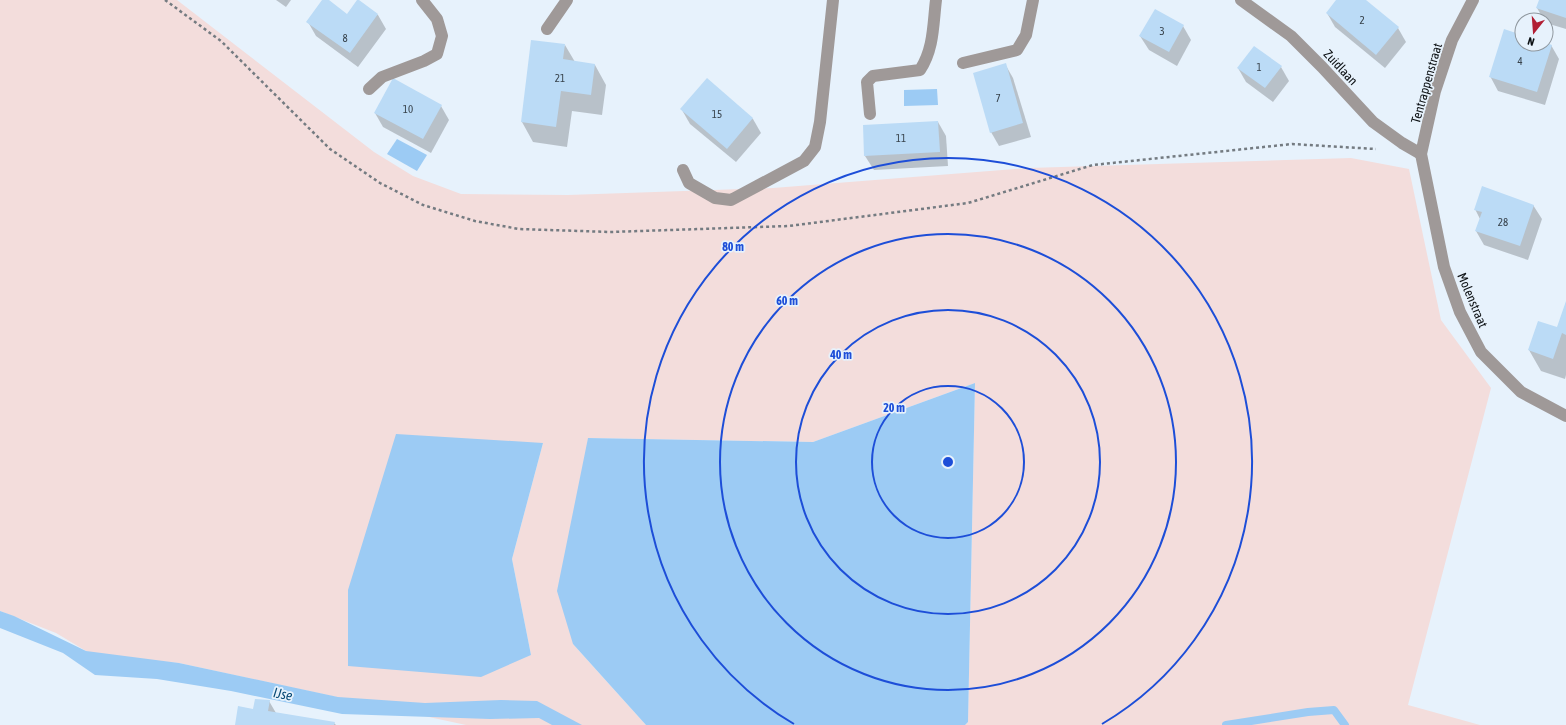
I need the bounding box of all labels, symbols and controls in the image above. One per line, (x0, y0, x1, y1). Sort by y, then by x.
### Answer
north arrow (1514, 12, 1554, 52)
house number: 2 (1359, 14, 1365, 26)
house number: 3 (1159, 25, 1165, 37)
house number: 8 (342, 32, 348, 44)
text: N (1526, 35, 1536, 48)
street label: Tentrappenstraat (1408, 41, 1445, 125)
street label: Zuidlaan (1320, 46, 1361, 88)
house number: 4 (1517, 55, 1523, 67)
house number: 1 (1256, 61, 1262, 73)
house number: 21 (555, 72, 565, 84)
house number: 7 (995, 92, 1001, 104)
house number: 10 (403, 103, 413, 115)
house number: 15 (712, 108, 722, 120)
house number: 11 (896, 132, 906, 144)
house number: 28 (1498, 216, 1508, 228)
text: 80 m (722, 240, 744, 254)
street label: Molenstraat (1454, 271, 1491, 330)
text: 60 m (776, 294, 798, 308)
text: 40 m (829, 348, 852, 362)
text: 20 m (883, 401, 905, 415)
centre of rings (941, 455, 955, 469)
water label: IJse (272, 684, 294, 704)

